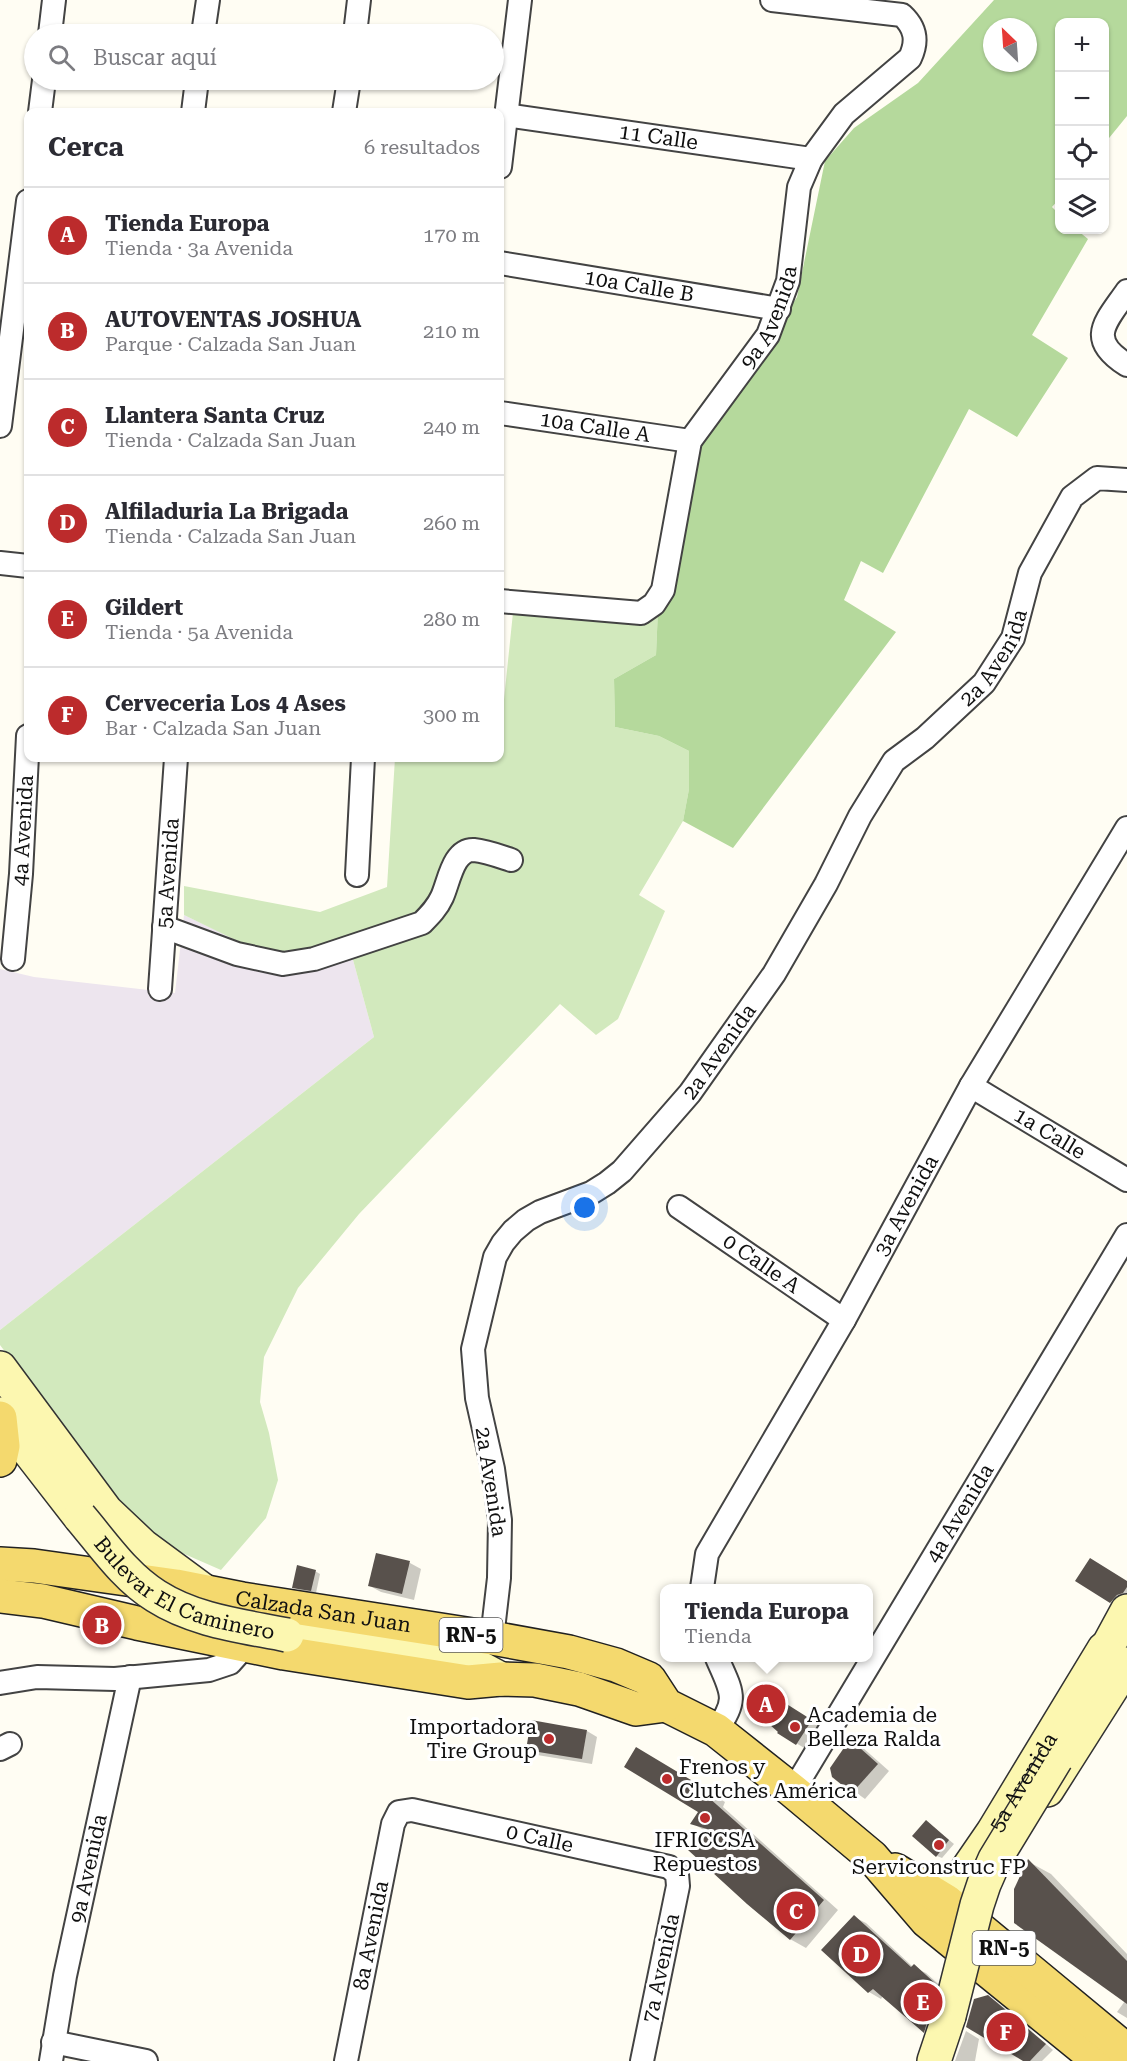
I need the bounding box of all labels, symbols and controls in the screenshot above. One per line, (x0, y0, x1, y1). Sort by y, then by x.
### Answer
north arrow (983, 18, 1037, 72)
map controls (1055, 18, 1109, 234)
button: + (1055, 18, 1109, 72)
search box (24, 24, 504, 90)
icon: search (45, 41, 78, 74)
text: Buscar aquí (93, 45, 217, 70)
button: − (1055, 72, 1109, 126)
street label: 11 Calle (617, 119, 700, 155)
button: locate (1055, 126, 1109, 180)
text: Cerca (48, 132, 124, 162)
text: 6 resultados (364, 135, 480, 159)
button: layers (1055, 180, 1109, 234)
text: Tienda Europa (105, 211, 269, 236)
text: A (60, 223, 75, 247)
text: 170 m (423, 223, 480, 247)
text: Tienda · 3a Avenida (105, 236, 293, 260)
street label: 9a Avenida (736, 264, 802, 373)
street label: 10a Calle B (583, 265, 696, 307)
text: AUTOVENTAS JOSHUA (105, 307, 362, 332)
text: B (60, 319, 75, 343)
text: 210 m (423, 319, 480, 343)
text: Parque · Calzada San Juan (105, 332, 356, 356)
text: Llantera Santa Cruz (105, 403, 325, 428)
street label: 10a Calle A (538, 407, 652, 447)
text: C (61, 415, 75, 439)
text: 240 m (423, 415, 480, 439)
text: Tienda · Calzada San Juan (105, 428, 356, 452)
text: Alfiladuria La Brigada (105, 499, 348, 524)
text: D (59, 511, 76, 535)
text: 260 m (423, 511, 480, 535)
text: Tienda · Calzada San Juan (105, 524, 356, 548)
text: Gildert (105, 595, 183, 620)
street label: 2a Avenida (955, 606, 1032, 711)
text: E (61, 607, 74, 631)
text: 280 m (423, 607, 480, 631)
text: Tienda · 5a Avenida (105, 620, 293, 644)
text: Cerveceria Los 4 Ases (105, 691, 346, 716)
text: F (61, 703, 74, 727)
text: 300 m (423, 703, 480, 727)
text: Bar · Calzada San Juan (105, 716, 321, 740)
street label: 4a Avenida (8, 774, 38, 887)
street label: 5a Avenida (152, 817, 184, 929)
street label: 2a Avenida (677, 999, 761, 1104)
street label: 1a Calle (1010, 1103, 1090, 1164)
street label: 3a Avenida (869, 1150, 944, 1260)
your location (570, 1193, 599, 1222)
street label: 0 Calle A (718, 1229, 805, 1298)
street label: 2a Avenida (470, 1425, 512, 1539)
street label: 4a Avenida (921, 1459, 999, 1567)
street label: Bulevar El Caminero (92, 1524, 286, 1642)
popup (660, 1584, 873, 1662)
street label: Calzada San Juan (234, 1586, 413, 1637)
text: Tienda Europa (684, 1599, 849, 1624)
pin: B (82, 1602, 122, 1648)
road number: RN-5 (440, 1618, 502, 1652)
text: Tienda (684, 1624, 752, 1648)
pin: A (746, 1682, 786, 1726)
place label: Academia de Belleza Ralda (807, 1703, 941, 1751)
place label: Importadora Tire Group (409, 1715, 538, 1763)
marker: Academia de Belleza Ralda (788, 1720, 802, 1734)
street label: 5a Avenida (984, 1728, 1063, 1836)
marker: Importadora Tire Group (542, 1732, 556, 1746)
place label: Frenos y Clutches América (679, 1755, 858, 1803)
marker: Frenos y Clutches América (660, 1772, 674, 1786)
street label: 9a Avenida (65, 1811, 112, 1925)
marker: IFRICCSA Repuestos (698, 1811, 712, 1825)
street label: 0 Calle (504, 1819, 576, 1857)
place label: IFRICCSA Repuestos (653, 1828, 757, 1876)
marker: Serviconstruc FP (932, 1838, 946, 1852)
place label: Serviconstruc FP (852, 1855, 1026, 1879)
street label: 8a Avenida (348, 1878, 394, 1992)
pin: C (776, 1888, 816, 1934)
street label: 7a Avenida (638, 1911, 684, 2025)
road number: RN-5 (972, 1931, 1036, 1965)
pin: D (842, 1932, 880, 1976)
pin: E (904, 1980, 942, 2024)
pin: F (986, 2010, 1026, 2054)

